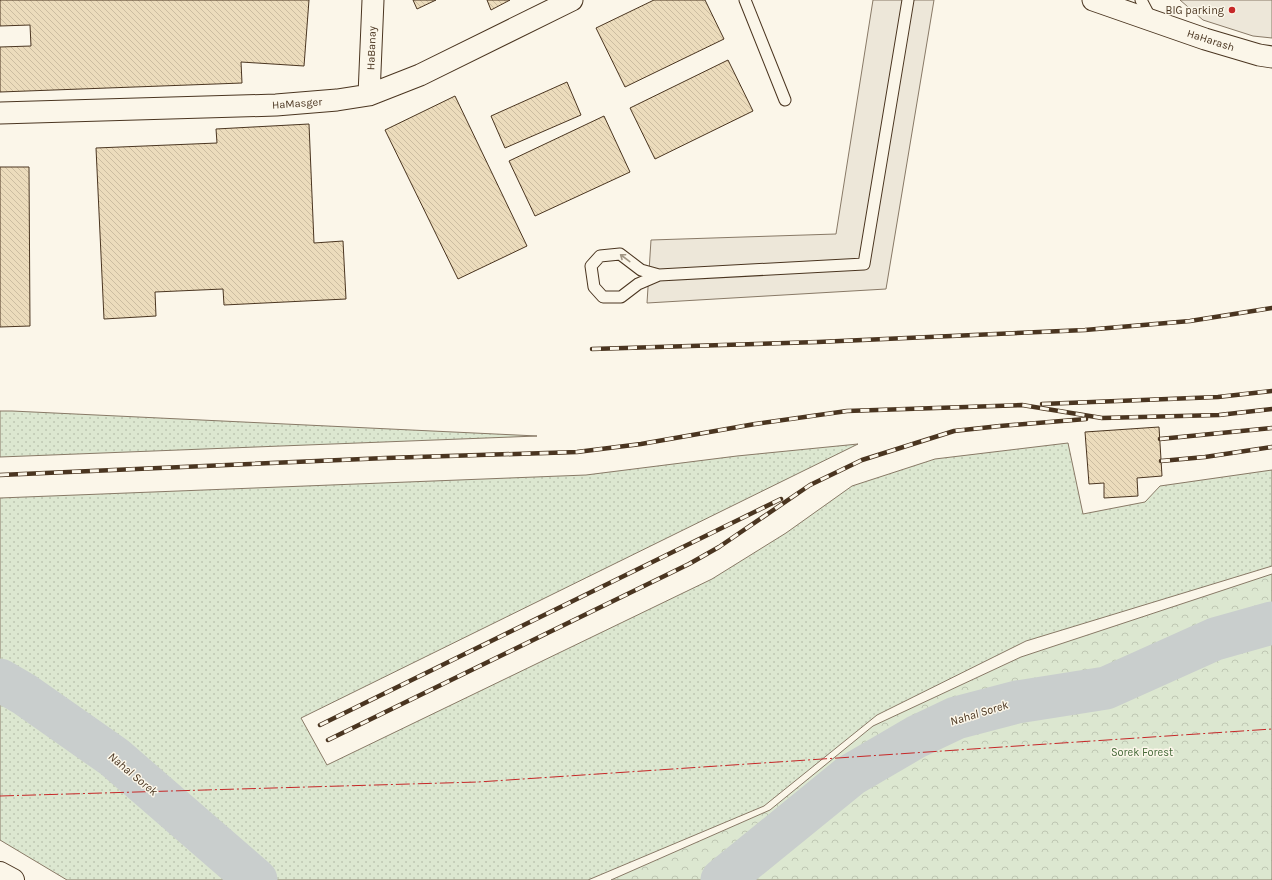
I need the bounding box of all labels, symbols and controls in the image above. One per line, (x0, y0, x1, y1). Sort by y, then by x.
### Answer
place label: BIG parking (1166, 4, 1225, 17)
marker: BIG parking (1227, 5, 1237, 15)
street label: HaBanay (364, 26, 379, 70)
street label: HaHarash (1185, 27, 1236, 54)
street label: HaMasger (271, 95, 323, 112)
one-way arrow (620, 254, 631, 262)
water label: Nahal Sorek (948, 697, 1011, 728)
park label: Sorek Forest (1111, 746, 1173, 759)
water label: Nahal Sorek (106, 749, 161, 799)

